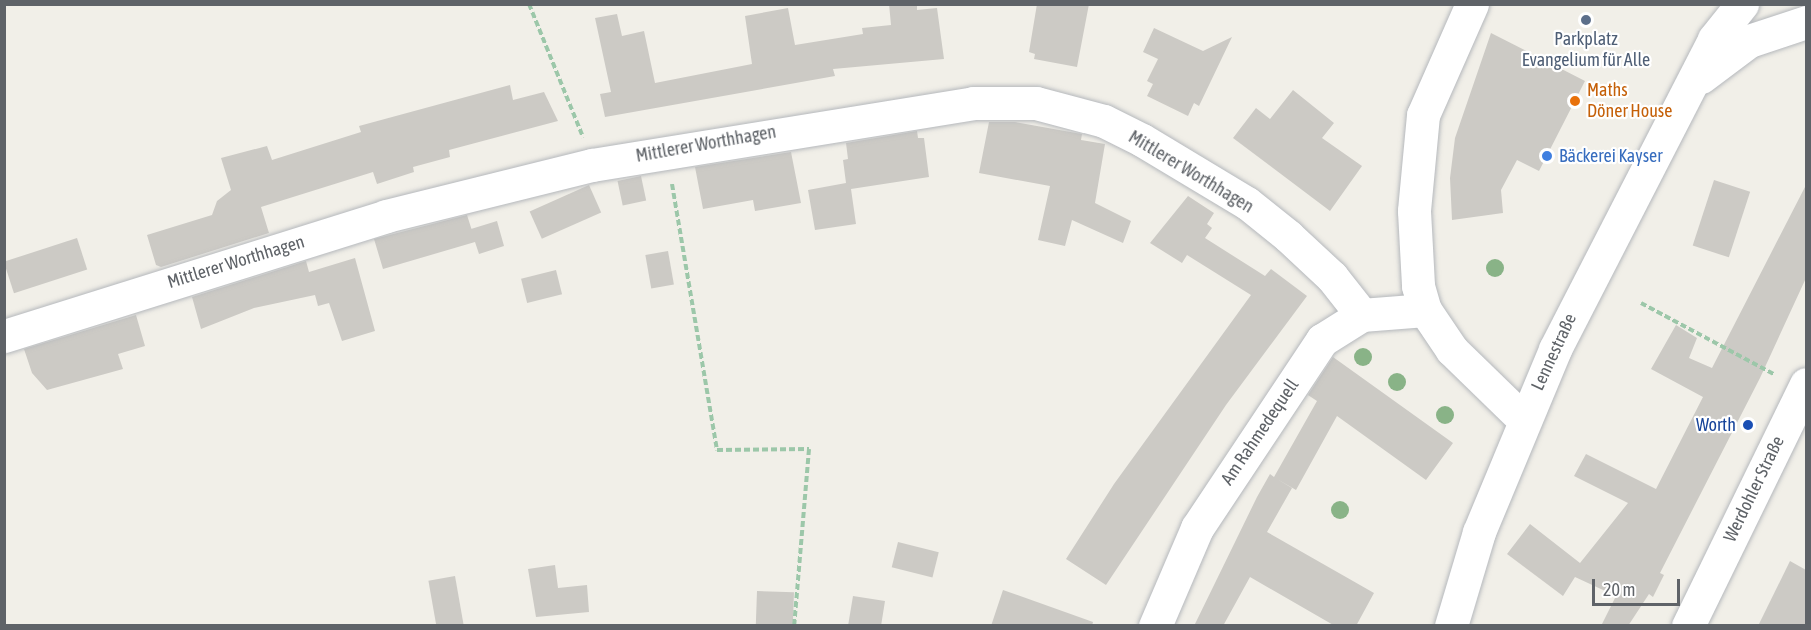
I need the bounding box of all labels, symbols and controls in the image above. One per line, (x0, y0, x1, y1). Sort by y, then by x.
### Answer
marker: Parkplatz Evangelium für Alle (1579, 13, 1593, 27)
place label: Parkplatz Evangelium für Alle (1522, 29, 1650, 72)
place label: Maths Döner House (1587, 80, 1672, 122)
marker: Maths Döner House (1568, 94, 1582, 108)
street label: Mittlerer Worthhagen (634, 121, 778, 167)
street label: Mittlerer Worthhagen (1125, 126, 1257, 218)
place label: Bäckerei Kayser (1559, 145, 1662, 167)
marker: Bäckerei Kayser (1540, 149, 1554, 163)
street label: Mittlerer Worthhagen (165, 231, 307, 293)
street label: Lennestraße (1527, 310, 1581, 394)
street label: Am Rahmedequell (1217, 375, 1303, 489)
place label: Worth (1696, 414, 1736, 436)
marker: Worth (1741, 418, 1755, 432)
street label: Werdohler Straße (1719, 433, 1789, 545)
scale bar (1595, 567, 1684, 605)
text: 20 m (1603, 579, 1635, 600)

